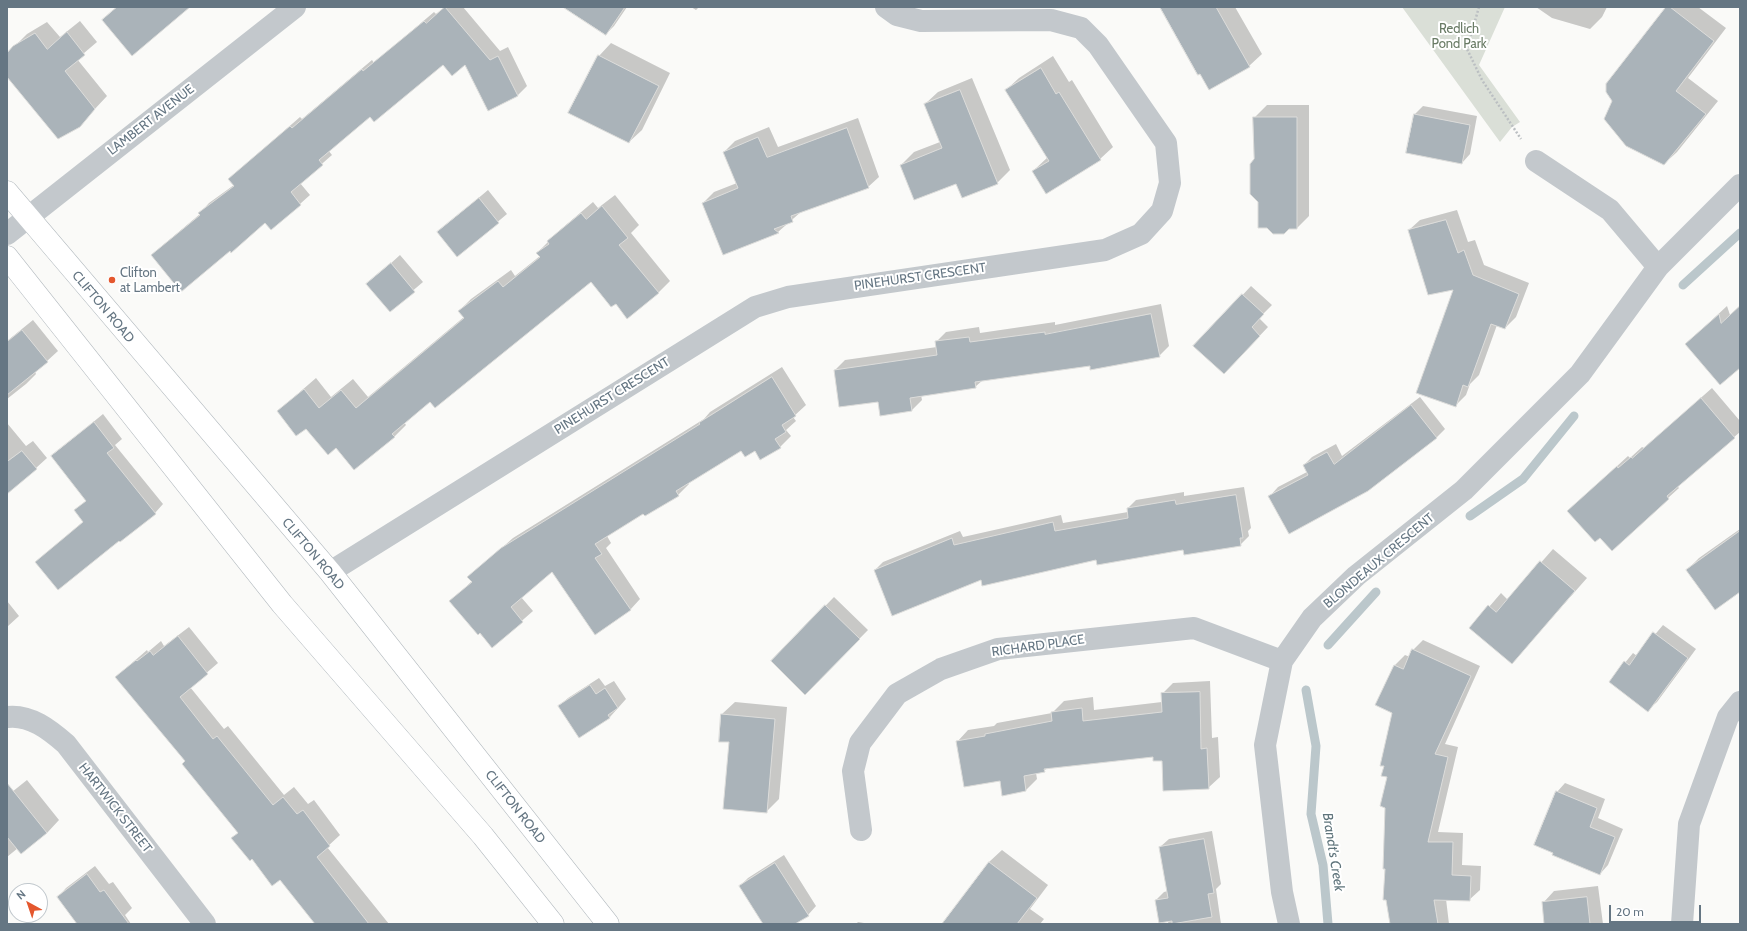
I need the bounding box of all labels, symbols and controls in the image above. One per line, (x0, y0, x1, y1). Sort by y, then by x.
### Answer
park label: Redlich Pond Park (1431, 21, 1487, 52)
street label: LAMBERT AVENUE (105, 81, 197, 159)
street label: PINEHURST CRESCENT (853, 260, 987, 294)
place label: Clifton at Lambert (120, 265, 180, 296)
street label: CLIFTON ROAD (69, 268, 137, 346)
marker: Clifton at Lambert (107, 275, 117, 285)
street label: PINEHURST CRESCENT (552, 354, 672, 438)
street label: BLONDEAUX CRESCENT (1321, 510, 1437, 612)
street label: CLIFTON ROAD (279, 515, 347, 593)
street label: RICHARD PLACE (991, 632, 1085, 660)
street label: HARTWICK STREET (75, 760, 155, 856)
street label: CLIFTON ROAD (482, 767, 548, 847)
water label: Brandt's Creek (1318, 812, 1348, 892)
north arrow (8, 883, 48, 923)
text: N (13, 887, 28, 902)
scale bar (1611, 897, 1703, 923)
text: 20 m (1616, 904, 1644, 919)

